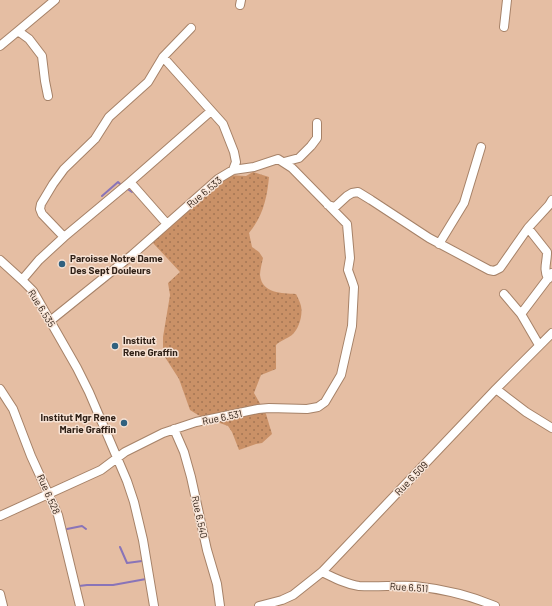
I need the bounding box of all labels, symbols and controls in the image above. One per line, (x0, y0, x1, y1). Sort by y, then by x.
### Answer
street label: Rue 6.533 (184, 174, 224, 210)
place label: Paroisse Notre Dame Des Sept Douleurs (70, 252, 163, 276)
marker: Paroisse Notre Dame Des Sept Douleurs (57, 259, 67, 269)
street label: Rue 6.535 (26, 287, 58, 329)
place label: Institut Rene Graffin (123, 334, 178, 358)
marker: Institut Rene Graffin (110, 341, 120, 351)
street label: Rue 6.531 (201, 407, 243, 427)
place label: Institut Mgr Rene Marie Graffin (41, 411, 117, 435)
marker: Institut Mgr Rene Marie Graffin (119, 418, 129, 428)
street label: Rue 6.509 (392, 458, 430, 498)
street label: Rue 6.528 (35, 472, 63, 516)
street label: Rue 6.540 (190, 495, 210, 539)
street label: Rue 6.511 (389, 580, 429, 594)

